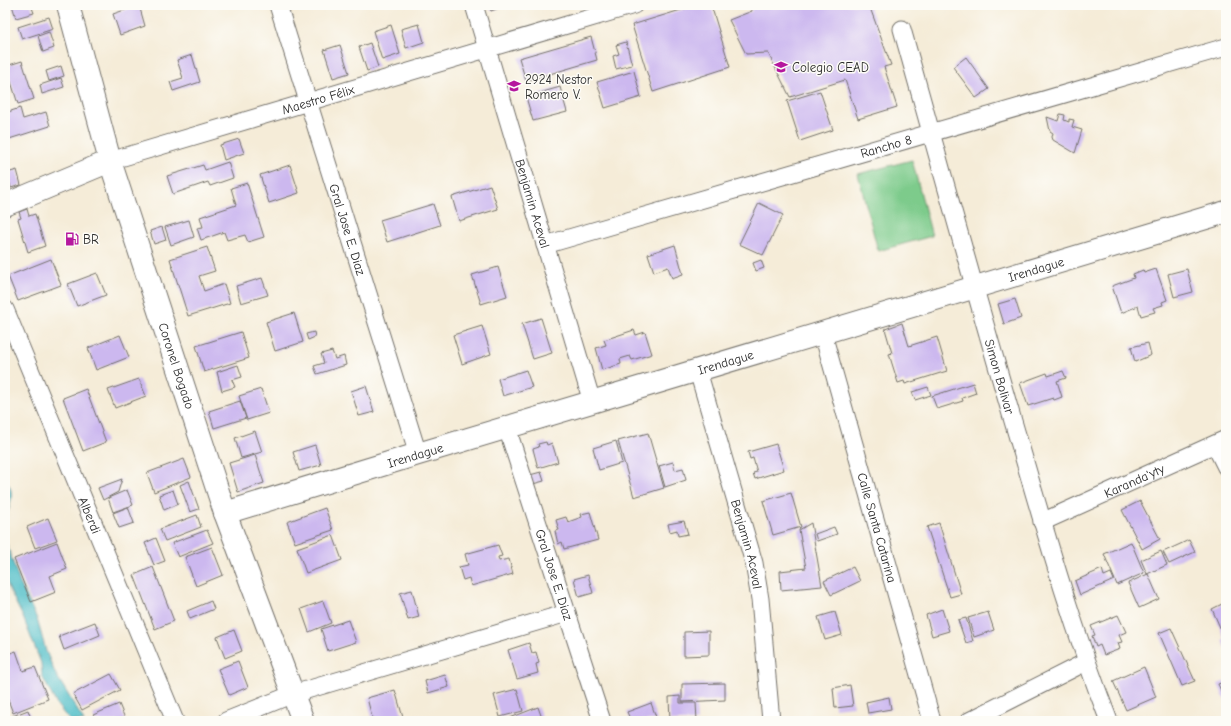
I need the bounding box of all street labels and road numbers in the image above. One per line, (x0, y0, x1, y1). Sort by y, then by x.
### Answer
street label: Maestro Félix (280, 81, 357, 117)
street label: Rancho 8 (858, 131, 914, 160)
street label: Benjamin Aceval (513, 157, 553, 250)
street label: Gral Jose E. Diaz (327, 182, 369, 277)
street label: Irendague (1006, 253, 1066, 284)
street label: Coronel Bogado (156, 321, 198, 411)
street label: Simon Bolivar (982, 337, 1018, 416)
street label: Irendague (696, 346, 756, 377)
street label: Irendague (386, 439, 445, 470)
street label: Karanda'yty (1102, 460, 1167, 501)
street label: Calle Santa Catarina (855, 471, 900, 584)
street label: Alberdi (76, 494, 104, 536)
street label: Benjamin Aceval (728, 498, 766, 590)
street label: Gral Jose E. Diaz (533, 527, 576, 622)

